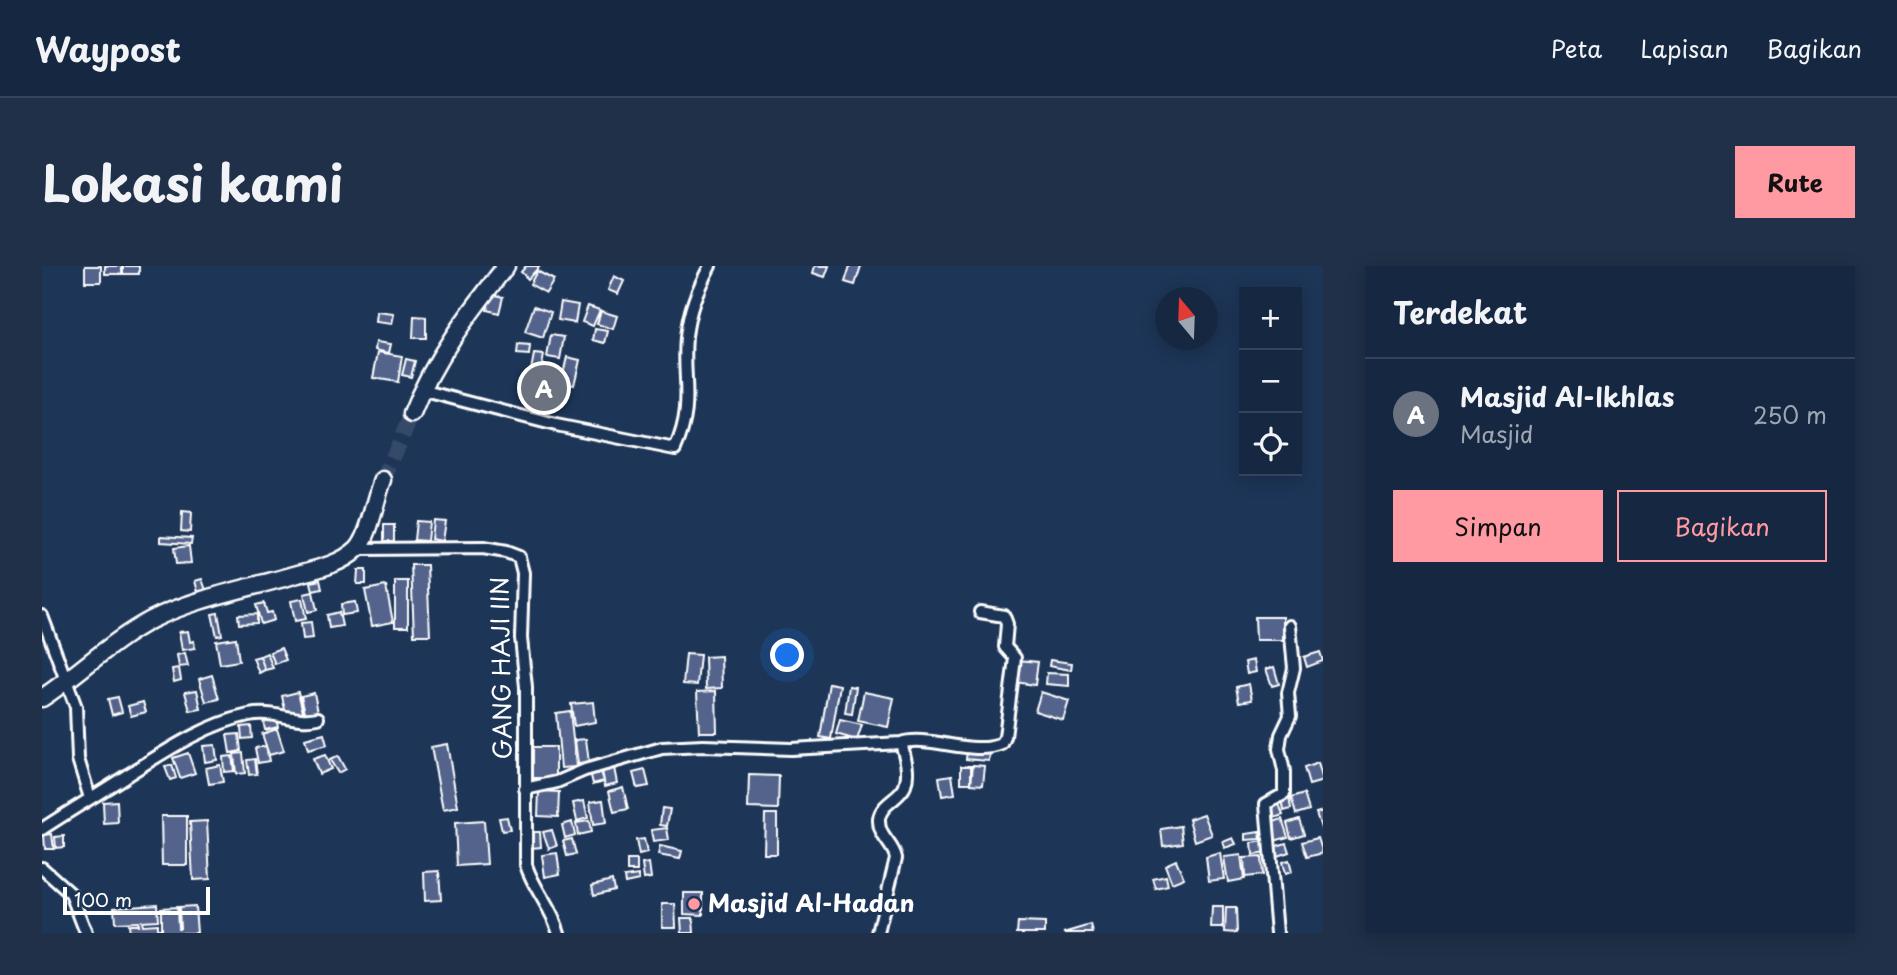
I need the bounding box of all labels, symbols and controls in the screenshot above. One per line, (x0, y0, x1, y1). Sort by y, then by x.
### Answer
text: Waypost (35, 23, 181, 73)
text: Peta (1551, 30, 1602, 66)
text: Lapisan (1640, 30, 1729, 66)
text: Bagikan (1767, 30, 1862, 66)
text: Lokasi kami (42, 145, 343, 219)
button: Rute (1735, 146, 1855, 218)
north arrow (1155, 287, 1218, 350)
map controls (1239, 287, 1302, 476)
button: + (1239, 287, 1302, 350)
text: Terdekat (1393, 289, 1528, 334)
button: − (1239, 350, 1302, 413)
pin: A (521, 362, 567, 414)
text: Masjid Al-Ikhlas (1460, 377, 1674, 416)
text: A (1407, 397, 1425, 432)
text: 250 m (1753, 397, 1827, 432)
button: locate (1239, 413, 1302, 476)
text: Masjid (1460, 416, 1534, 451)
button: Simpan (1393, 490, 1603, 562)
button: Bagikan (1617, 490, 1827, 562)
street label: GANG HAJI IIN (480, 576, 520, 760)
your location (770, 638, 804, 672)
scale bar (63, 884, 210, 916)
place label: Masjid Al-Hadan (708, 884, 915, 920)
text: 100 m (74, 885, 132, 913)
marker: Masjid Al-Hadan (686, 896, 702, 912)

